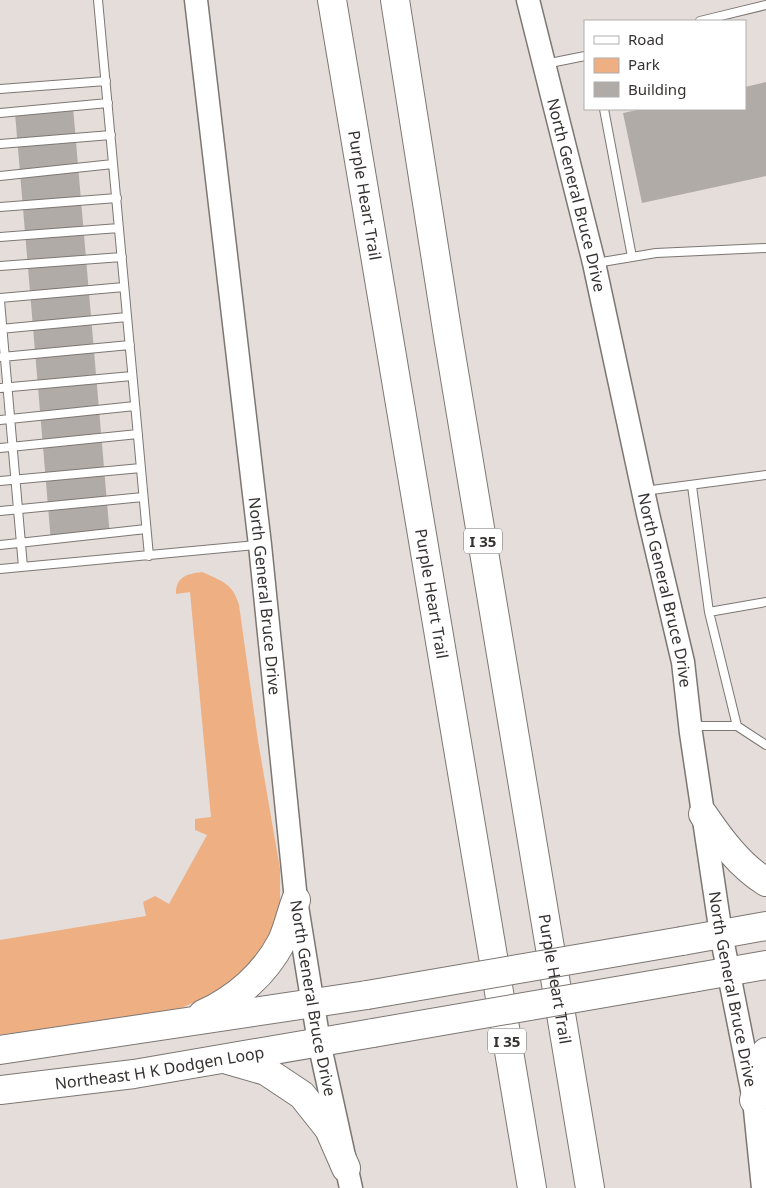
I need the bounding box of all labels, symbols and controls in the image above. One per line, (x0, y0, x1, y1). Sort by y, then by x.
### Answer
legend (584, 20, 746, 110)
text: Road (628, 29, 664, 49)
text: Park (628, 54, 660, 74)
text: Building (628, 79, 686, 99)
street label: North General Bruce Drive (542, 96, 611, 294)
street label: Purple Heart Trail (343, 129, 387, 262)
street label: North General Bruce Drive (633, 491, 697, 689)
street label: North General Bruce Drive (243, 496, 286, 696)
street label: Purple Heart Trail (410, 527, 454, 660)
road number: I 35 (464, 528, 502, 554)
street label: North General Bruce Drive (704, 890, 762, 1089)
street label: North General Bruce Drive (285, 898, 342, 1098)
street label: Purple Heart Trail (534, 912, 577, 1046)
road number: I 35 (488, 1028, 526, 1054)
street label: Northeast H K Dodgen Loop (53, 1041, 266, 1094)

